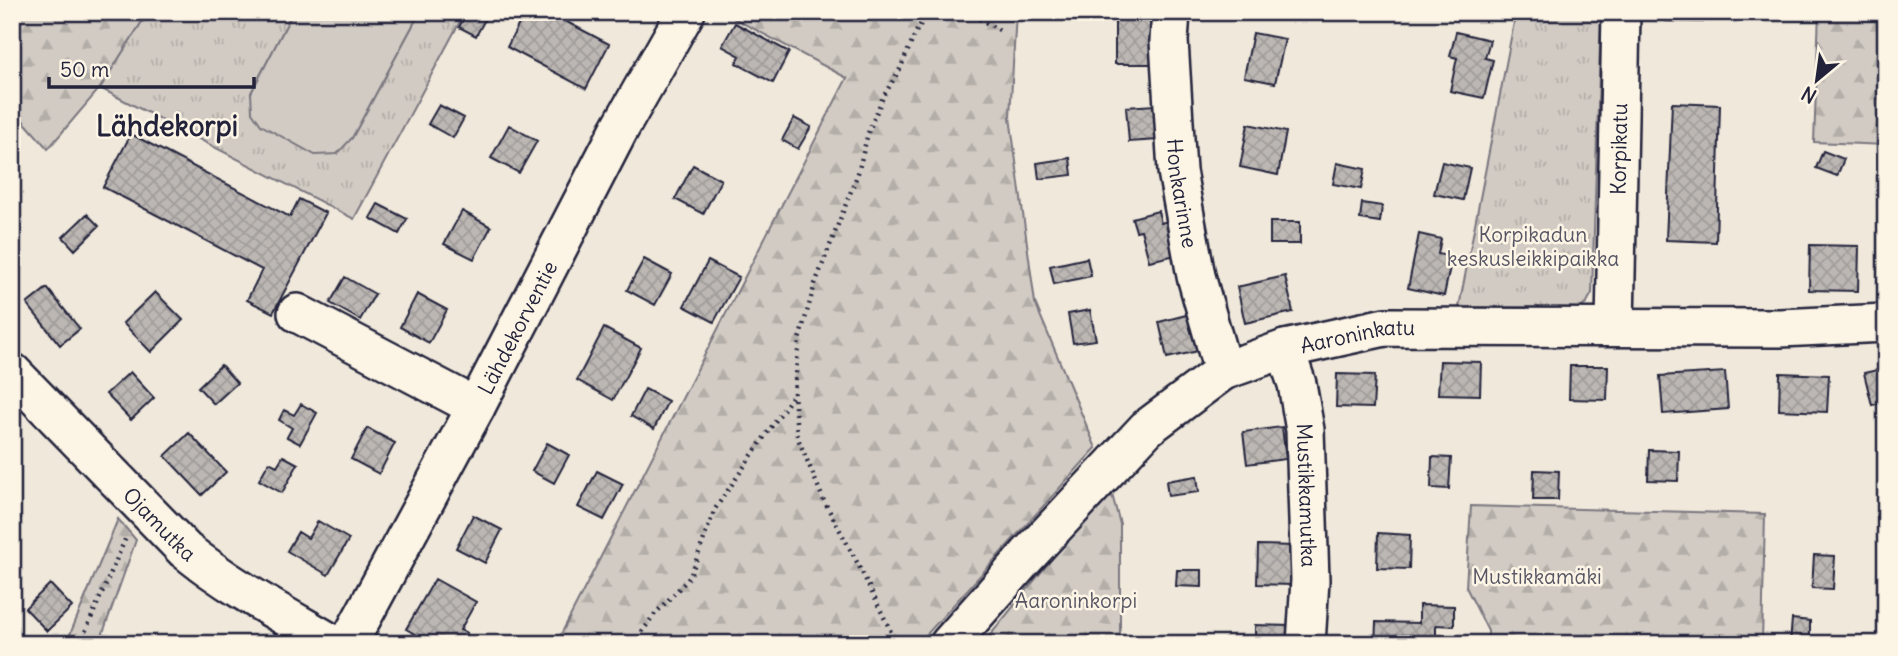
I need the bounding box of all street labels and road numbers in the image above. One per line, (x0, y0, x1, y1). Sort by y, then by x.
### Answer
street label: Korpikatu (1604, 103, 1633, 195)
street label: Honkarinne (1162, 138, 1204, 250)
street label: Lähdekorventie (472, 256, 563, 399)
street label: Aaroninkatu (1298, 313, 1415, 359)
street label: Mustikkamutka (1291, 423, 1323, 568)
street label: Ojamutka (118, 481, 202, 567)

